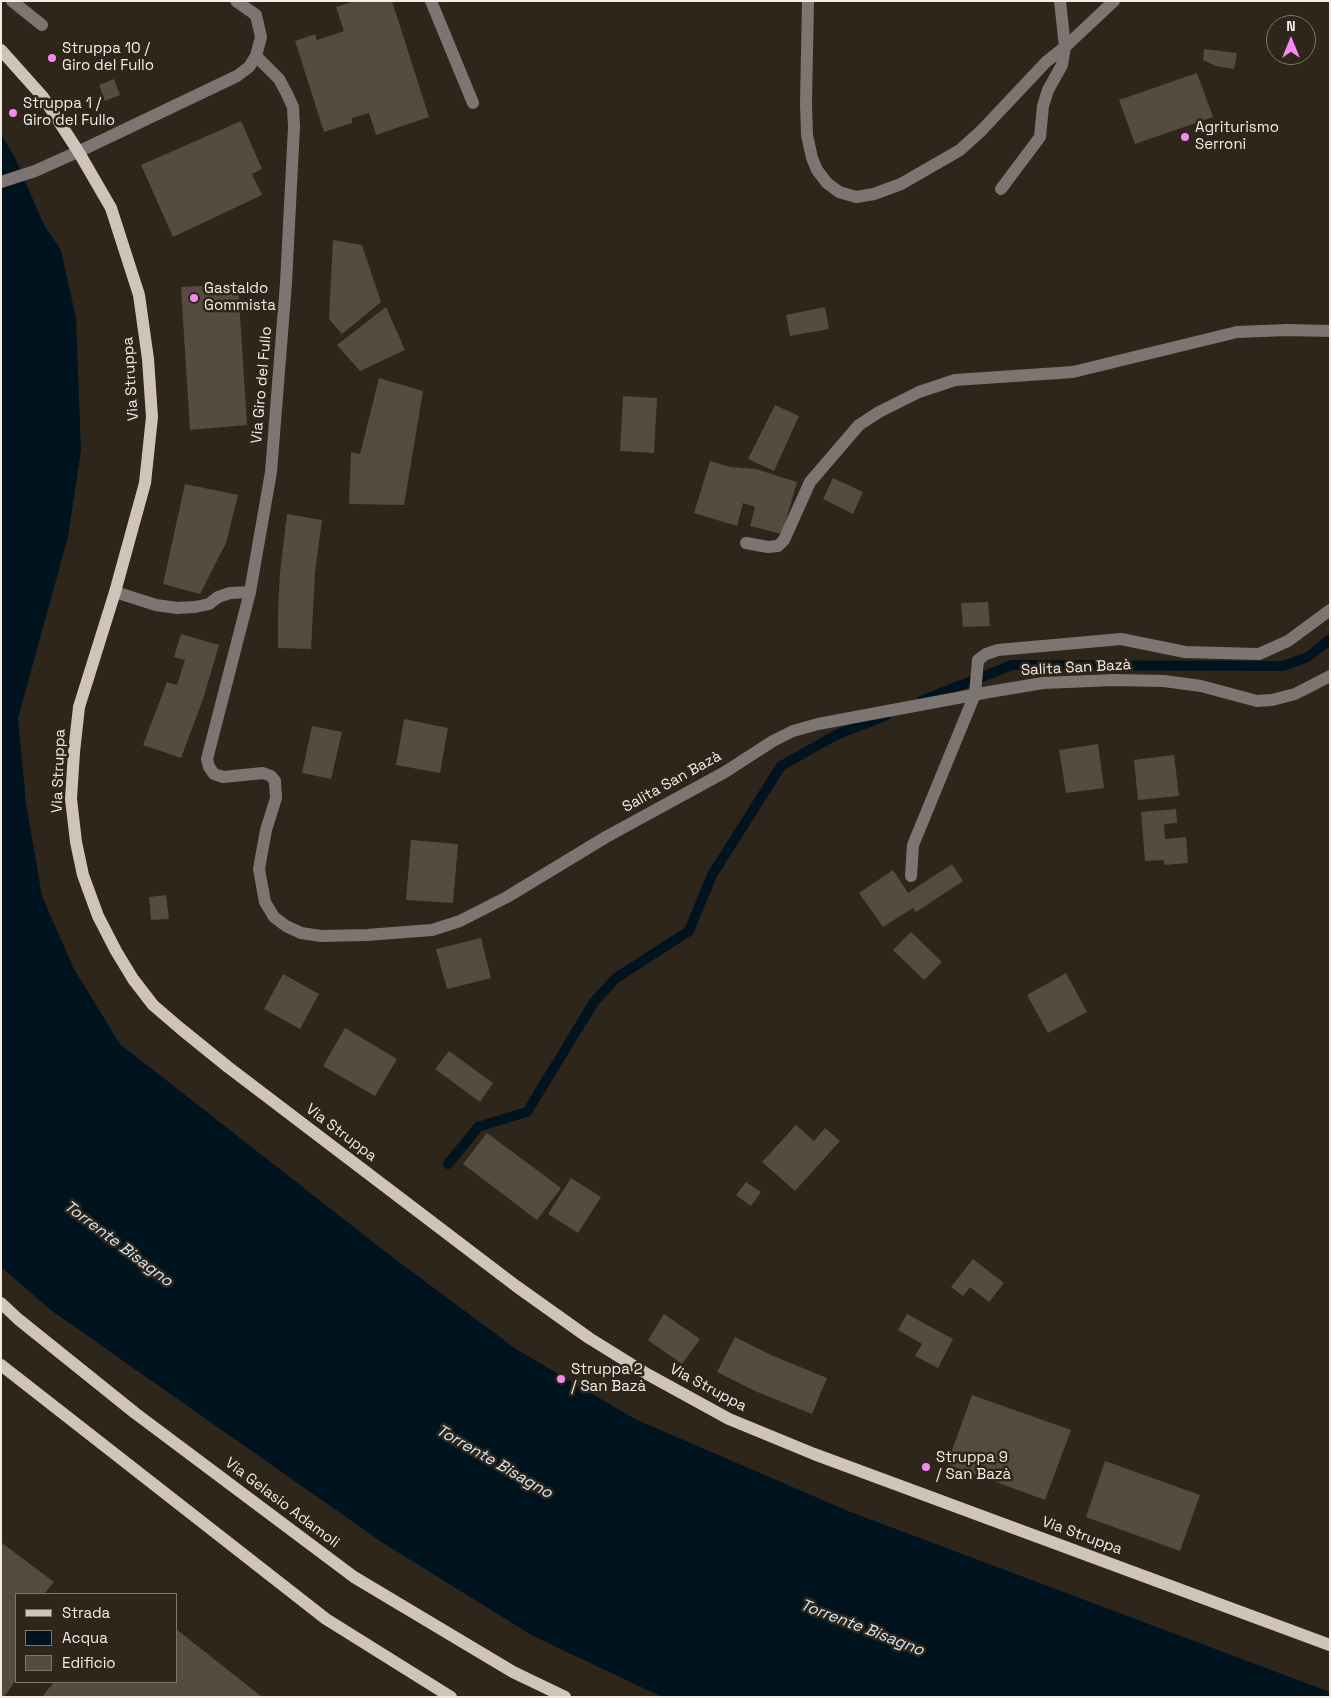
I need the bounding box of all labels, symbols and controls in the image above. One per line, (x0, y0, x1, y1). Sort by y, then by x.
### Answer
north arrow (1266, 15, 1316, 65)
text: N (1286, 17, 1296, 35)
place label: Struppa 10 / Giro del Fullo (62, 40, 154, 75)
marker: Struppa 10 / Giro del Fullo (46, 52, 58, 64)
place label: Struppa 1 / Giro del Fullo (23, 95, 115, 130)
marker: Struppa 1 / Giro del Fullo (7, 107, 19, 119)
place label: Agriturismo Serroni (1195, 119, 1279, 154)
marker: Agriturismo Serroni (1179, 131, 1191, 143)
place label: Gastaldo Gommista (204, 280, 276, 315)
marker: Gastaldo Gommista (188, 292, 200, 304)
street label: Via Giro del Fullo (248, 326, 276, 444)
street label: Via Struppa (119, 336, 143, 422)
street label: Salita San Bazà (1020, 656, 1132, 680)
street label: Via Struppa (49, 729, 69, 813)
street label: Salita San Bazà (619, 747, 725, 817)
street label: Via Struppa (302, 1100, 380, 1166)
water label: Torrente Bisagno (60, 1197, 176, 1291)
street label: Via Struppa (667, 1360, 749, 1416)
place label: Struppa 2 / San Bazà (571, 1361, 646, 1396)
marker: Struppa 2 / San Bazà (555, 1373, 567, 1385)
water label: Torrente Bisagno (432, 1421, 556, 1503)
place label: Struppa 9 / San Bazà (936, 1449, 1011, 1484)
street label: Via Gelasio Adamoli (221, 1454, 343, 1552)
marker: Struppa 9 / San Bazà (920, 1461, 932, 1473)
street label: Via Struppa (1039, 1513, 1125, 1559)
legend (15, 1593, 178, 1683)
water label: Torrente Bisagno (797, 1596, 927, 1660)
text: Strada (62, 1603, 110, 1622)
text: Acqua (62, 1628, 108, 1647)
text: Edificio (62, 1653, 116, 1672)

